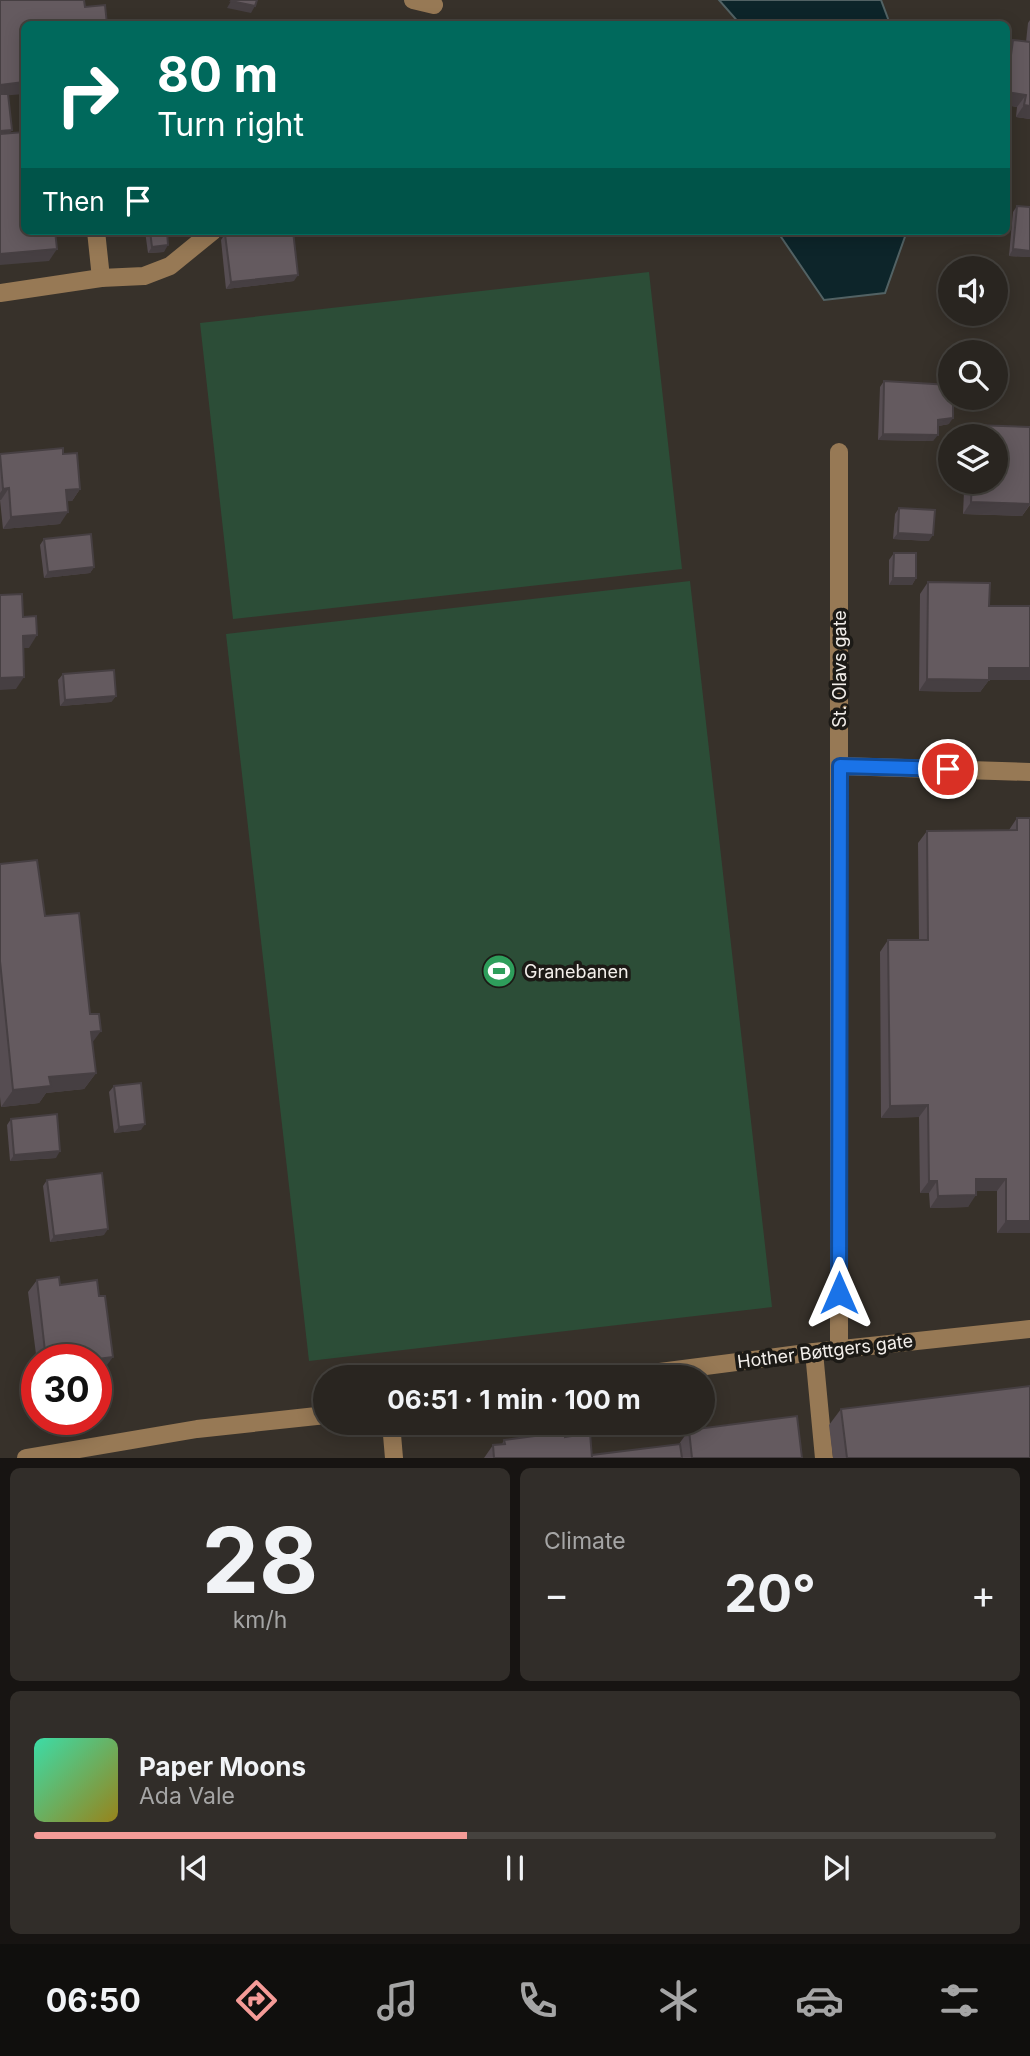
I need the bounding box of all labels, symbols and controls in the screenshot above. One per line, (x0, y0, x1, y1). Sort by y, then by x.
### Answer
text: 80 m (157, 45, 278, 104)
icon: right (42, 49, 133, 140)
text: Turn right (157, 105, 304, 144)
icon: arrive (119, 182, 157, 220)
text: Then (42, 186, 105, 217)
map controls (938, 256, 1008, 494)
button: sound (938, 256, 1008, 326)
button: search (938, 340, 1008, 410)
button: layers (938, 424, 1008, 494)
street label: St. Olavs gate (829, 610, 850, 728)
pin (918, 739, 978, 799)
icon: arrive (929, 750, 967, 788)
sports icon: Granebanen (480, 952, 518, 990)
place label: Granebanen (524, 961, 629, 982)
position arrow (802, 1256, 876, 1330)
street label: Hother Bøttgers gate (736, 1330, 914, 1372)
speed limit sign: 30 (21, 1344, 112, 1435)
text: 06:51 · 1 min · 100 m (387, 1384, 641, 1415)
text: 28 (202, 1505, 318, 1615)
text: Climate (544, 1527, 626, 1555)
text: 20° (724, 1562, 816, 1625)
text: − (544, 1571, 569, 1617)
text: + (971, 1571, 996, 1617)
text: km/h (233, 1606, 287, 1634)
text: Paper Moons (139, 1751, 306, 1782)
text: Ada Vale (139, 1782, 235, 1810)
icon: previous (175, 1849, 213, 1887)
icon: pause (496, 1849, 534, 1887)
icon: next (817, 1849, 855, 1887)
icon: directions (232, 1976, 281, 2025)
icon: music (373, 1976, 422, 2025)
icon: phone (513, 1976, 562, 2025)
icon: climate (654, 1976, 703, 2025)
icon: car (795, 1976, 844, 2025)
icon: filters (935, 1976, 984, 2025)
text: 06:50 (46, 1981, 141, 2020)

